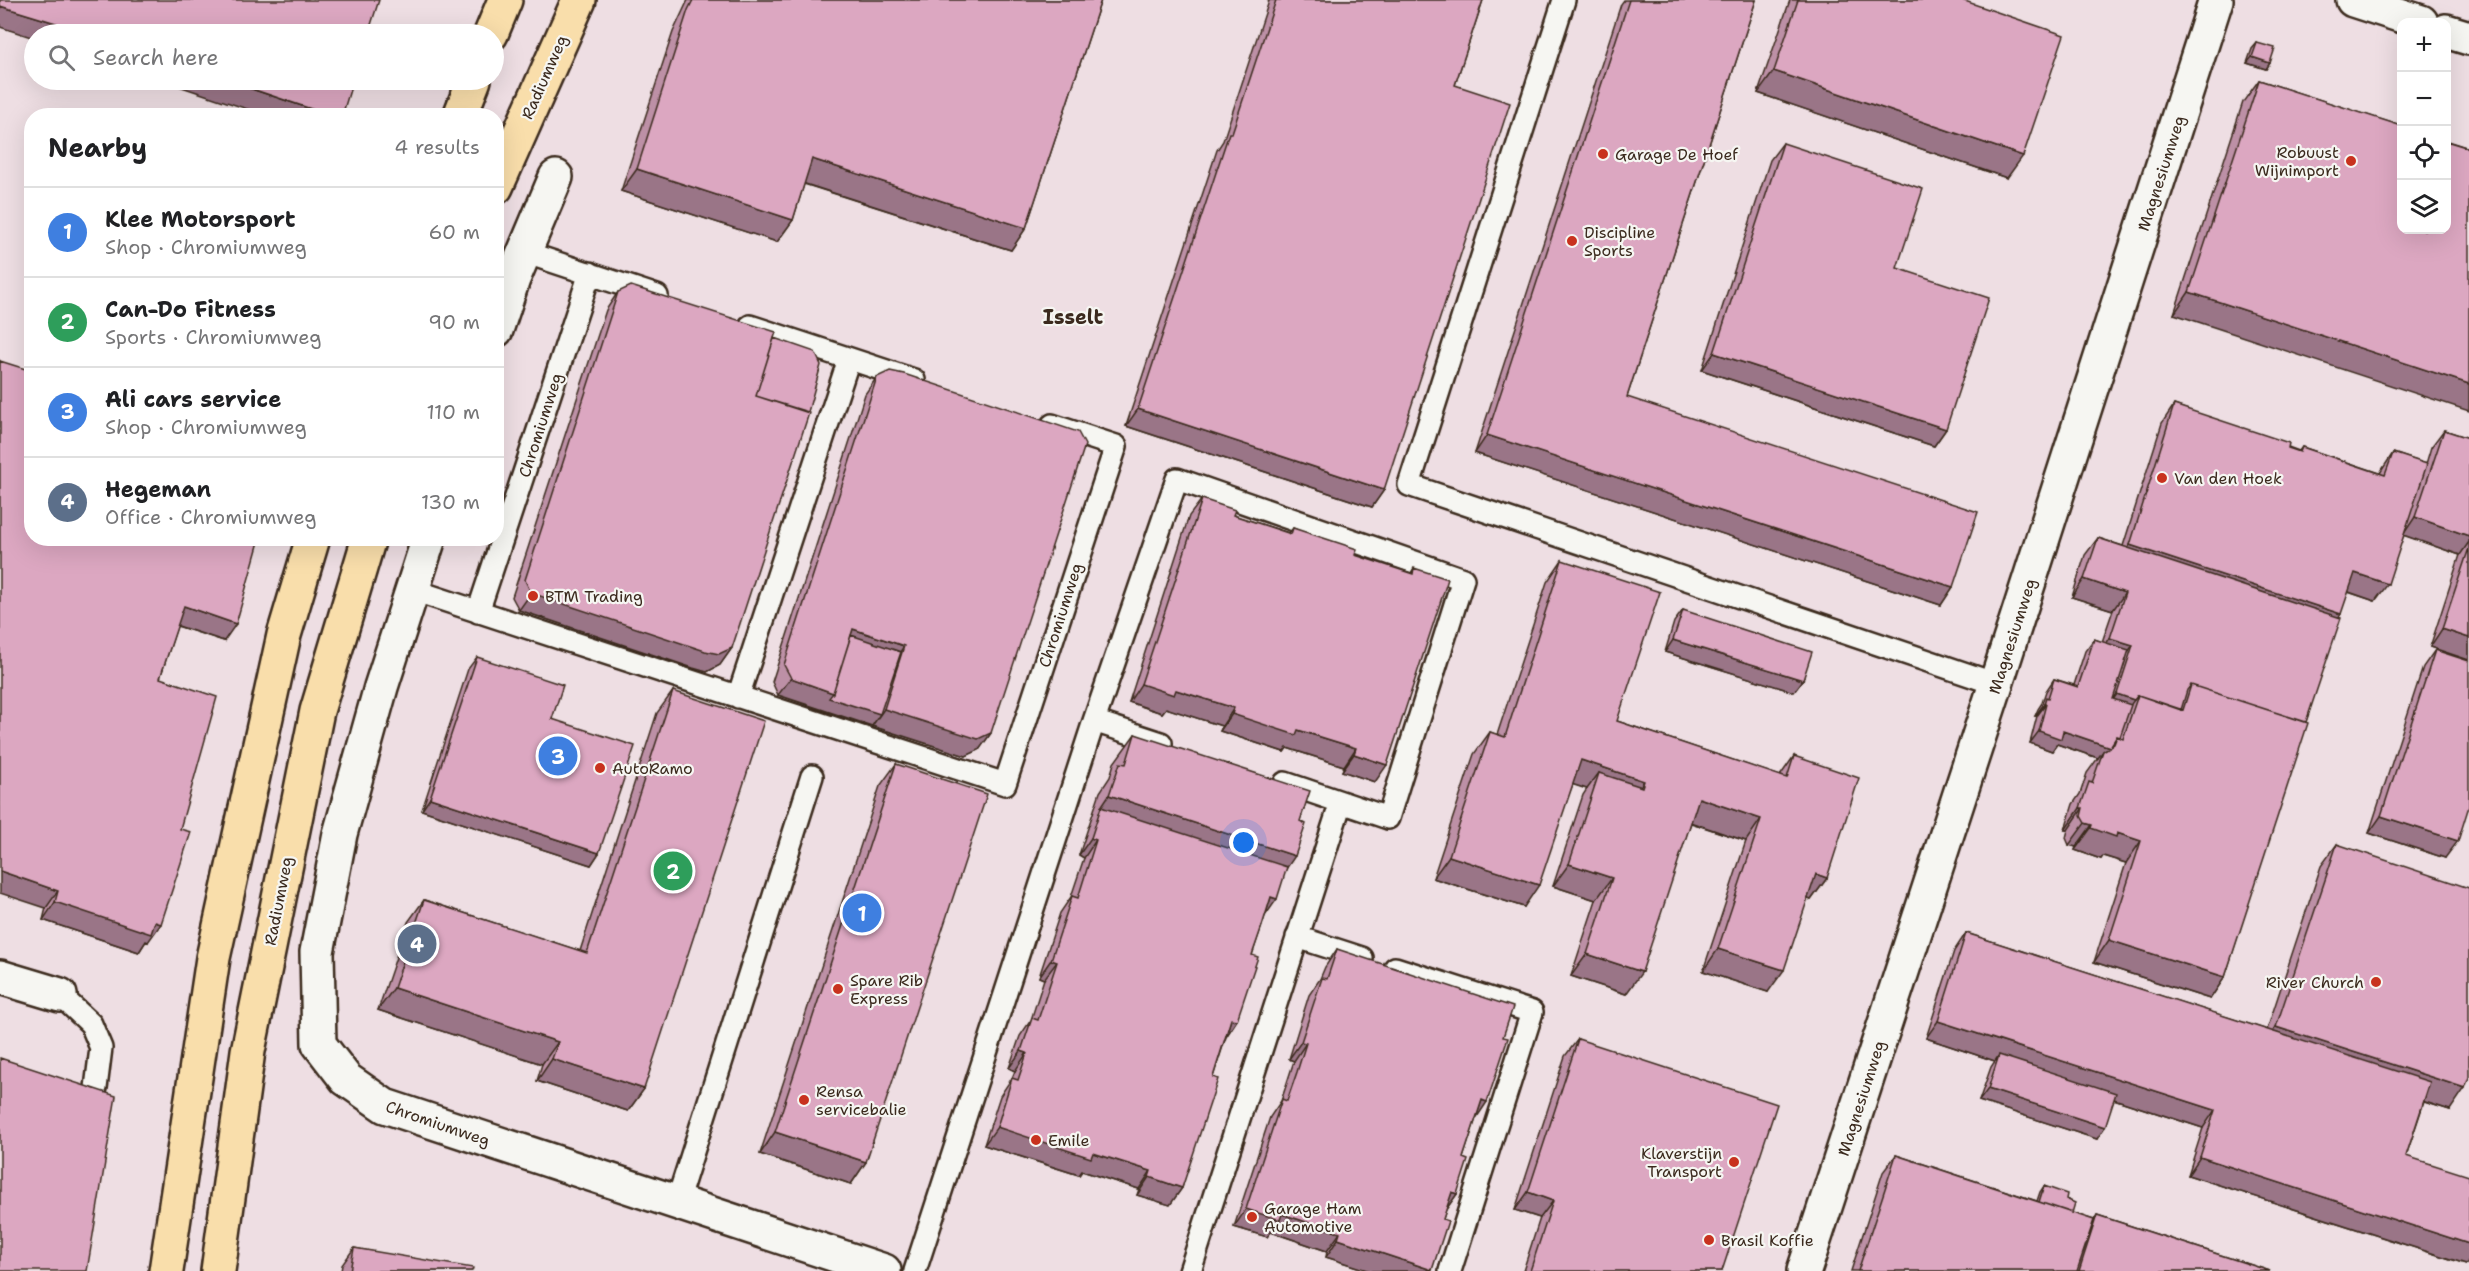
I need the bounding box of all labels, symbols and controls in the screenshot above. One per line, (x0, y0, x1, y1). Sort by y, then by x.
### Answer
map controls (2397, 18, 2451, 234)
button: + (2397, 18, 2451, 72)
search box (24, 24, 504, 90)
street label: Radiumweg (517, 32, 572, 123)
icon: search (45, 41, 78, 74)
text: Search here (93, 43, 219, 72)
button: − (2397, 72, 2451, 126)
street label: Magnesiumweg (2133, 112, 2190, 234)
button: locate (2397, 126, 2451, 180)
text: Nearby (48, 130, 147, 165)
text: 4 results (394, 134, 480, 160)
place label: Robuust Wijnimport (2255, 142, 2339, 181)
place label: Garage De Hoef (1615, 144, 1739, 165)
marker: Garage De Hoef (1596, 147, 1610, 161)
marker: Robuust Wijnimport (2344, 154, 2358, 168)
button: layers (2397, 180, 2451, 234)
text: Klee Motorsport (105, 205, 295, 234)
text: 1 (63, 219, 72, 245)
text: 60 m (428, 219, 480, 245)
place label: Discipline Sports (1584, 222, 1655, 261)
text: Shop · Chromiumweg (105, 234, 307, 260)
marker: Discipline Sports (1565, 234, 1579, 248)
text: Can-Do Fitness (105, 295, 276, 324)
district label: Isselt (1043, 304, 1103, 330)
text: 2 (61, 309, 75, 335)
text: 90 m (428, 309, 480, 335)
text: Sports · Chromiumweg (105, 324, 322, 350)
street label: Chromiumweg (514, 370, 567, 480)
text: Ali cars service (105, 385, 281, 414)
text: 3 (61, 399, 75, 425)
text: 110 m (426, 399, 480, 425)
text: Shop · Chromiumweg (105, 414, 307, 440)
place label: Van den Hoek (2174, 468, 2282, 489)
marker: Van den Hoek (2155, 471, 2169, 485)
text: Hegeman (105, 475, 211, 504)
text: 4 (61, 489, 75, 515)
text: 130 m (421, 489, 480, 515)
text: Office · Chromiumweg (105, 504, 317, 530)
street label: Chromiumweg (1034, 560, 1087, 670)
street label: Magnesiumweg (1984, 575, 2041, 697)
place label: BTM Trading (545, 586, 643, 607)
marker: BTM Trading (526, 589, 540, 603)
pin: 3 (538, 734, 578, 778)
place label: AutoRamo (612, 758, 693, 779)
marker: AutoRamo (593, 761, 607, 775)
your location (1229, 828, 1258, 857)
pin: 2 (654, 848, 692, 894)
street label: Radiumweg (260, 855, 297, 947)
pin: 1 (842, 890, 882, 936)
pin: 4 (398, 922, 436, 966)
place label: Spare Rib Express (850, 970, 923, 1009)
place label: River Church (2266, 972, 2364, 993)
marker: River Church (2369, 975, 2383, 989)
marker: Spare Rib Express (831, 982, 845, 996)
street label: Magnesiumweg (1833, 1037, 1890, 1159)
place label: Rensa servicebalie (816, 1081, 907, 1120)
marker: Rensa servicebalie (797, 1093, 811, 1107)
street label: Chromiumweg (383, 1096, 493, 1151)
place label: Emile (1048, 1130, 1089, 1151)
marker: Emile (1029, 1133, 1043, 1147)
place label: Klaverstijn Transport (1641, 1143, 1722, 1182)
marker: Klaverstijn Transport (1727, 1155, 1741, 1169)
place label: Garage Ham Automotive (1264, 1198, 1362, 1237)
marker: Garage Ham Automotive (1245, 1210, 1259, 1224)
place label: Brasil Koffie (1721, 1230, 1814, 1251)
marker: Brasil Koffie (1702, 1233, 1716, 1247)

